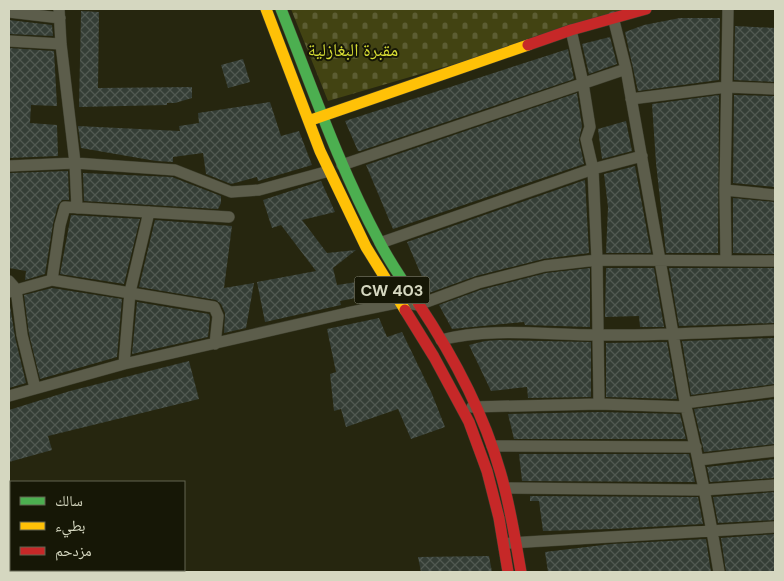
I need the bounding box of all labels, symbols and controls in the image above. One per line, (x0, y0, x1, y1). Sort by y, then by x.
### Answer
park label: مقبرة البغازلية (308, 38, 398, 62)
road number: CW 403 (354, 276, 430, 304)
legend (10, 481, 185, 571)
text: سالك (55, 491, 83, 511)
text: بطيء (55, 516, 85, 538)
text: مزدحم (55, 541, 92, 561)

